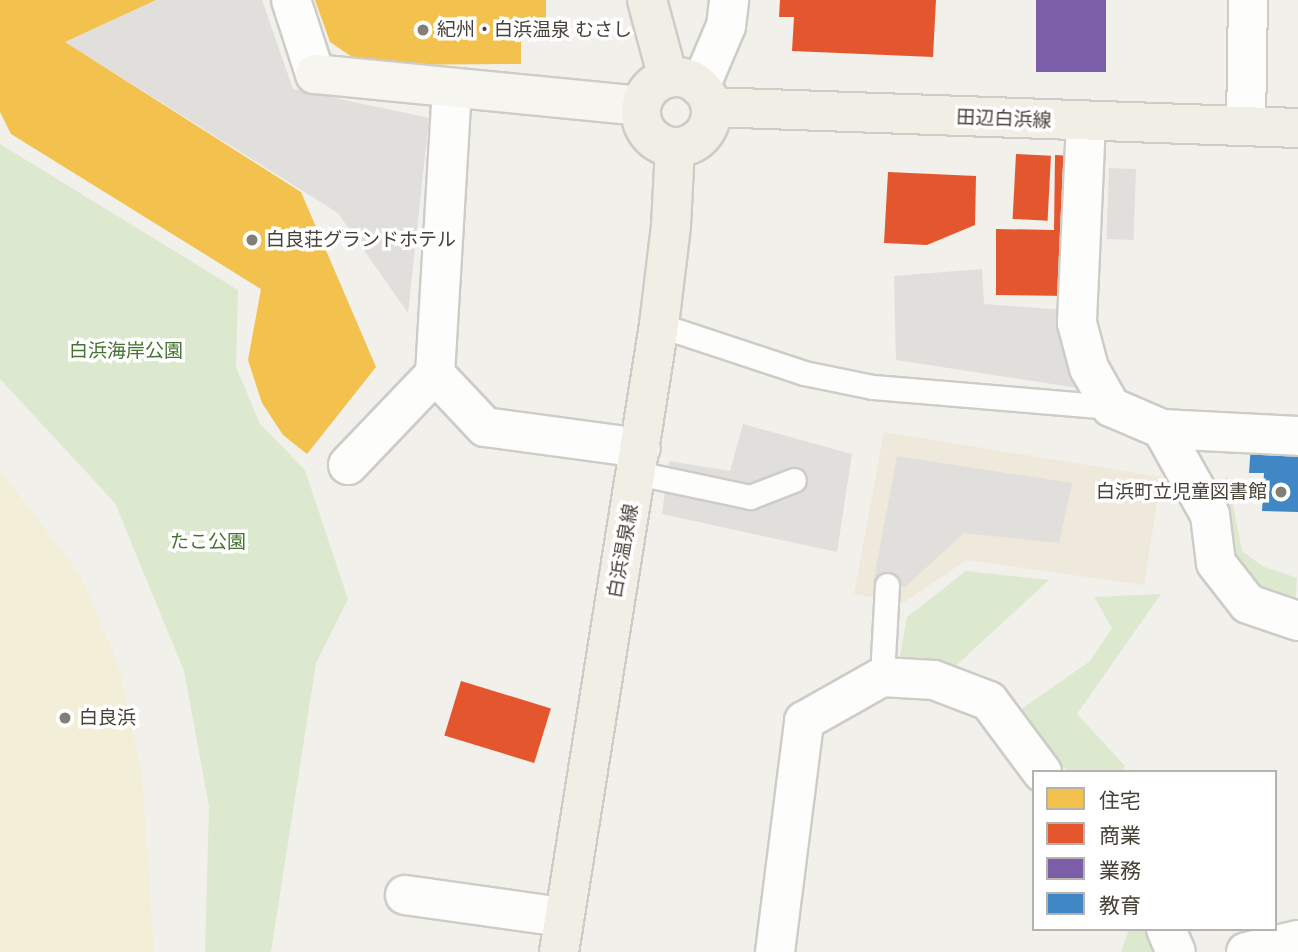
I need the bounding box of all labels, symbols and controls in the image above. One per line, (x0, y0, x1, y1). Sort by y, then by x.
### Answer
place label: 紀州・白浜温泉 むさし (437, 19, 632, 41)
marker: 紀州・白浜温泉 むさし (415, 22, 431, 38)
street label: 田辺白浜線 (956, 106, 1052, 132)
place label: 白良荘グランドホテル (266, 229, 456, 251)
marker: 白良荘グランドホテル (244, 232, 260, 248)
park label: 白浜海岸公園 (69, 340, 183, 362)
place label: 白浜町立児童図書館 (1096, 481, 1267, 503)
marker: 白浜町立児童図書館 (1273, 484, 1289, 500)
street label: 白浜温泉線 (604, 502, 642, 600)
park label: たこ公園 (170, 531, 246, 553)
place label: 白良浜 (79, 707, 136, 729)
marker: 白良浜 (57, 710, 73, 726)
legend (1032, 770, 1277, 931)
text: 住宅 (1099, 787, 1141, 814)
text: 商業 (1099, 822, 1141, 849)
text: 業務 (1099, 857, 1141, 884)
text: 教育 (1099, 892, 1141, 919)

